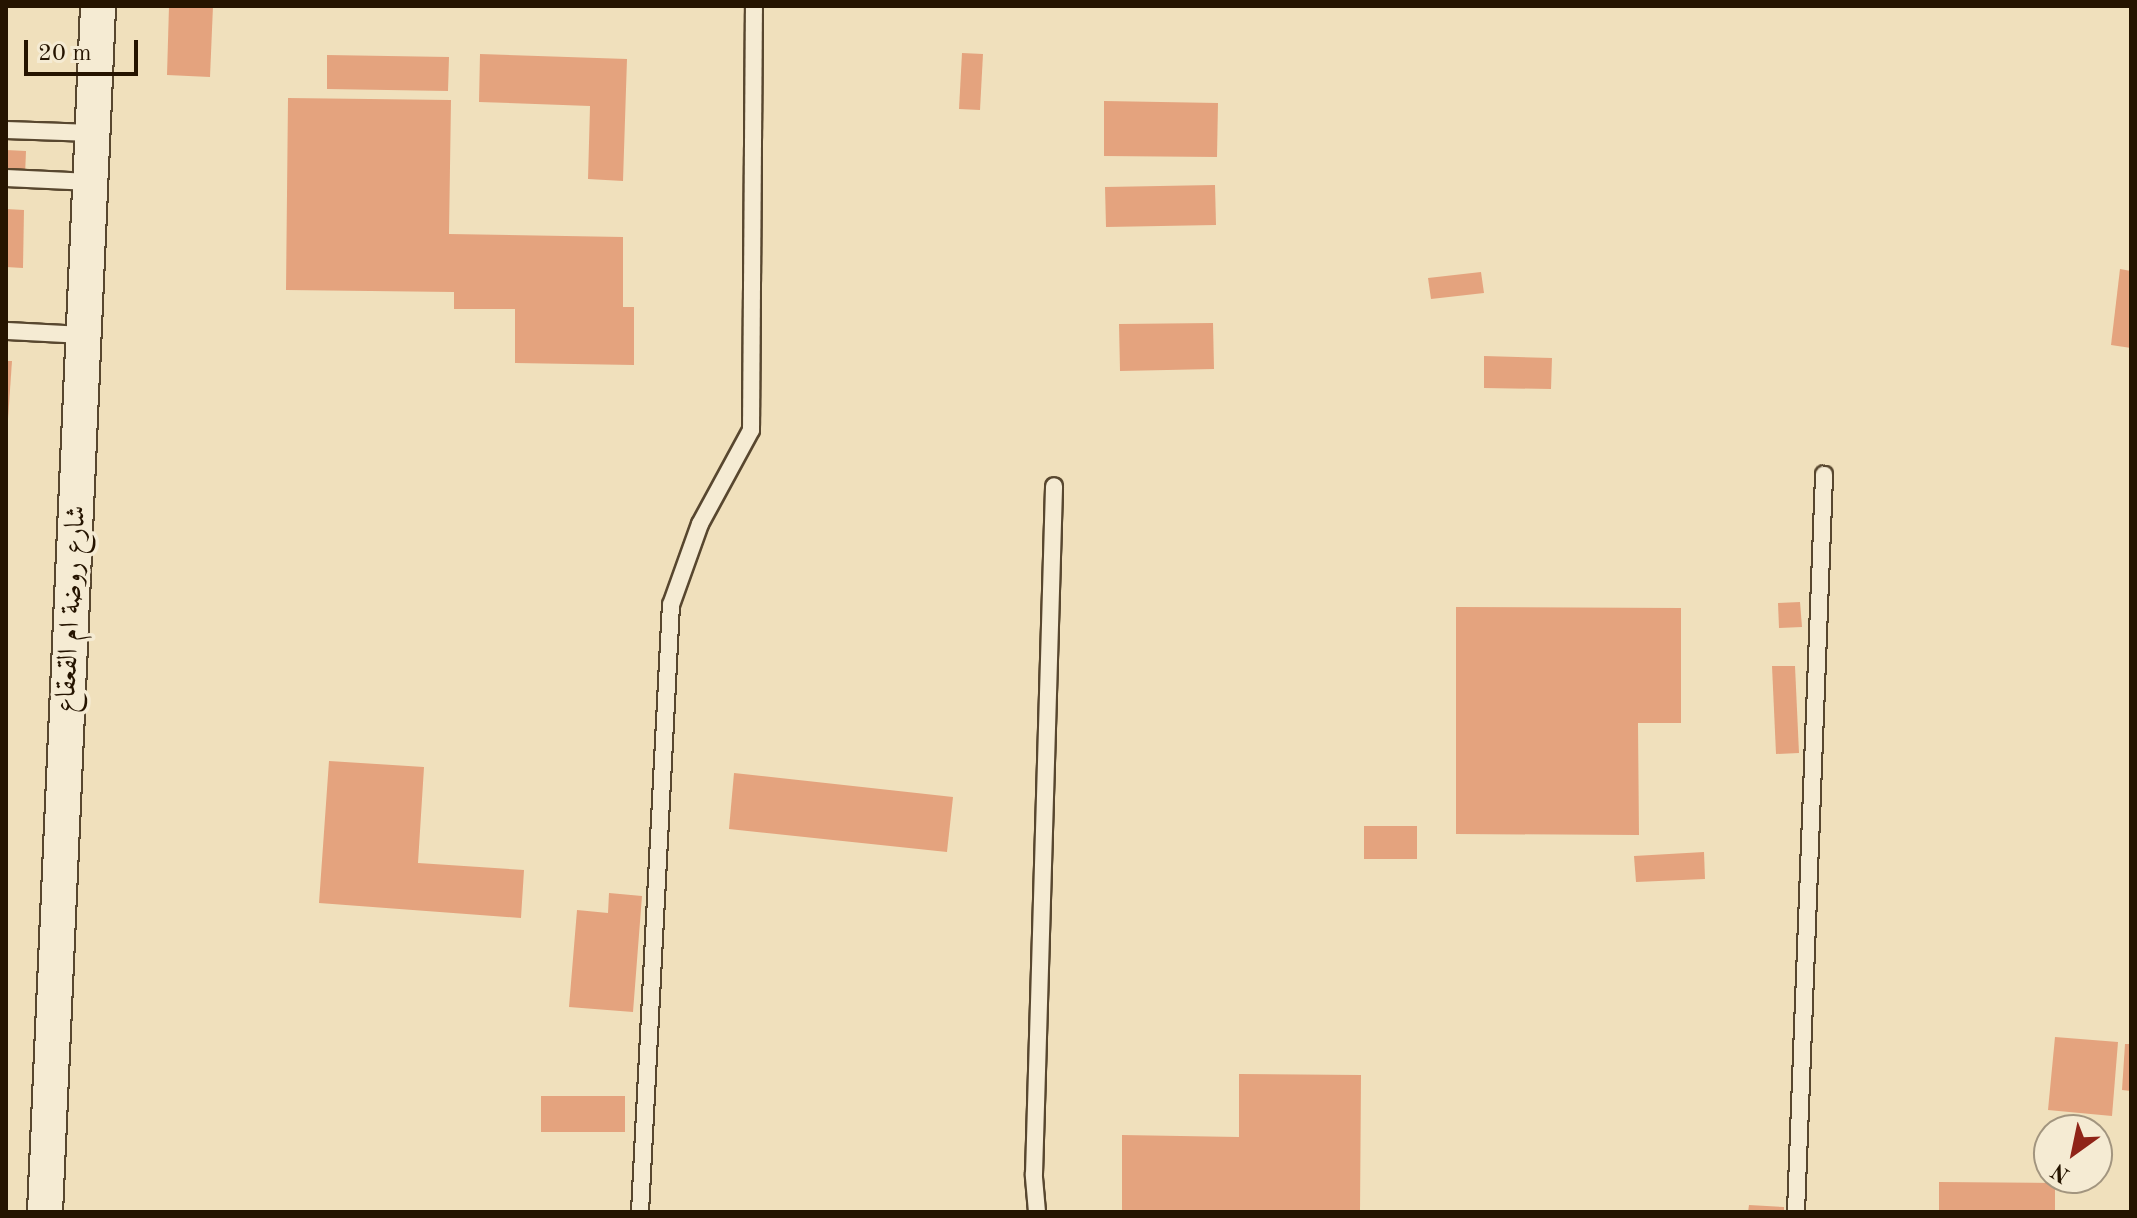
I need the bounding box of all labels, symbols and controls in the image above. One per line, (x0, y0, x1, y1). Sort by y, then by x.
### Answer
scale bar (28, 24, 142, 74)
text: 20 m (38, 42, 92, 66)
street label: شارع روضة ام القعقاع (50, 505, 94, 713)
north arrow (2033, 1114, 2113, 1194)
text: N (2048, 1159, 2074, 1186)

